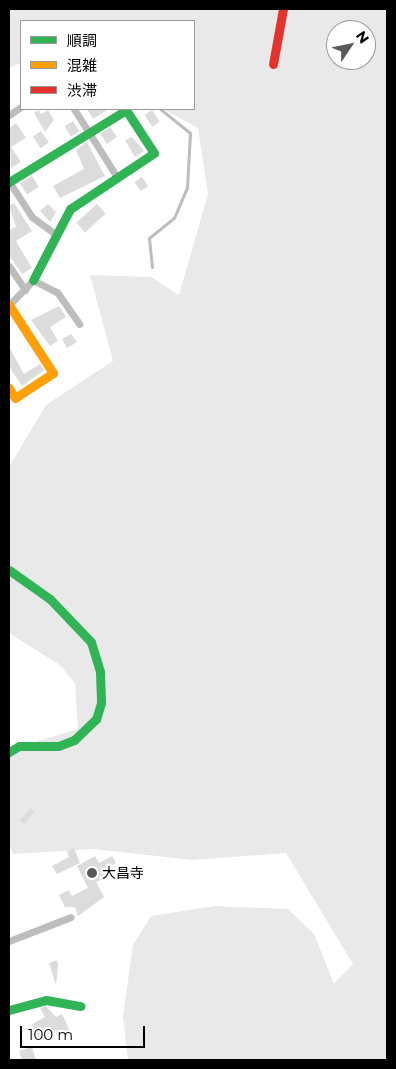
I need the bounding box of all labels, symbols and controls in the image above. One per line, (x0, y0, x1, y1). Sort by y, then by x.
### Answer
legend (20, 20, 195, 110)
north arrow (326, 20, 376, 70)
text: N (352, 27, 373, 47)
text: 順調 (67, 31, 97, 50)
text: 混雑 (67, 56, 97, 75)
text: 渋滞 (67, 81, 97, 100)
place label: 大昌寺 (102, 865, 144, 881)
marker: 大昌寺 (86, 867, 98, 879)
scale bar (22, 1016, 148, 1048)
text: 100 m (28, 1025, 73, 1044)

